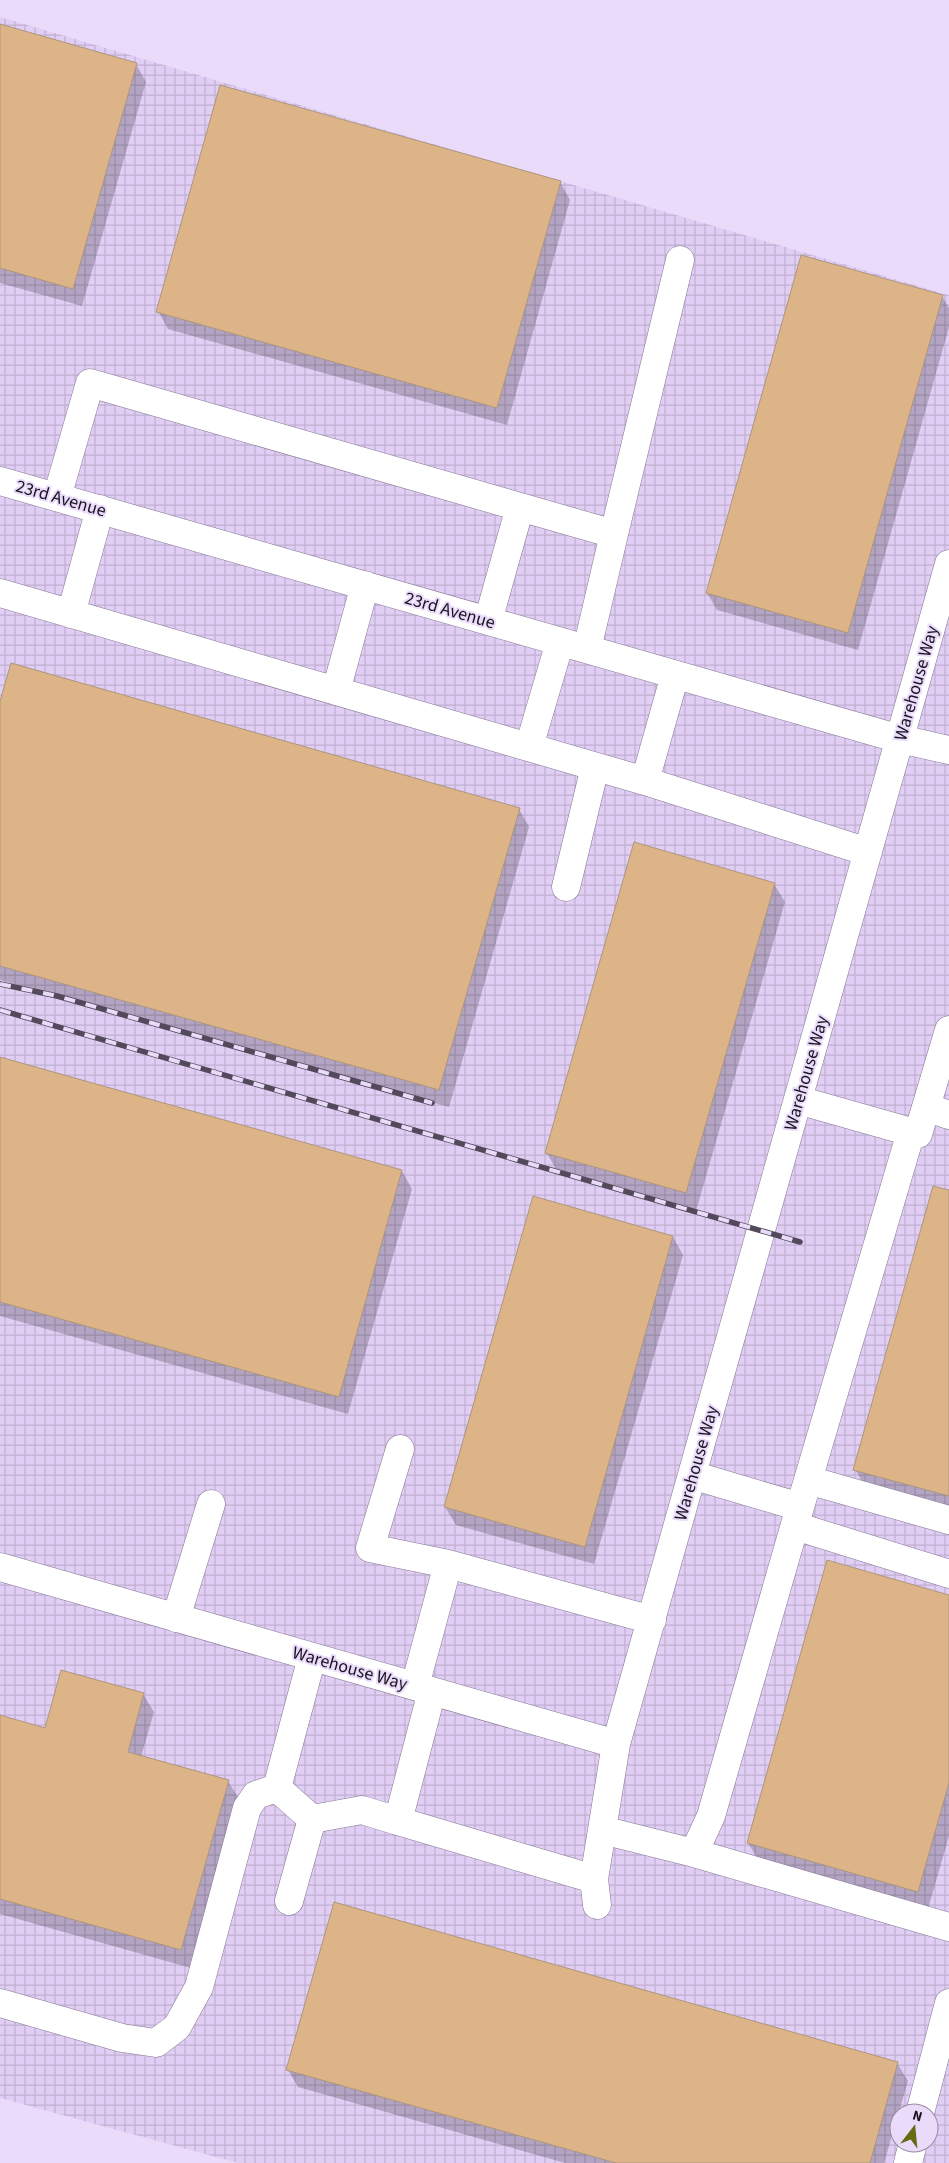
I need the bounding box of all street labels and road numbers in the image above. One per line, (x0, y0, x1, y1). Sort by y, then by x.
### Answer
street label: 23rd Avenue (13, 474, 109, 523)
street label: 23rd Avenue (402, 586, 498, 635)
street label: Warehouse Way (888, 622, 945, 744)
street label: Warehouse Way (778, 1012, 835, 1134)
street label: Warehouse Way (668, 1402, 725, 1524)
street label: Warehouse Way (289, 1640, 411, 1697)

